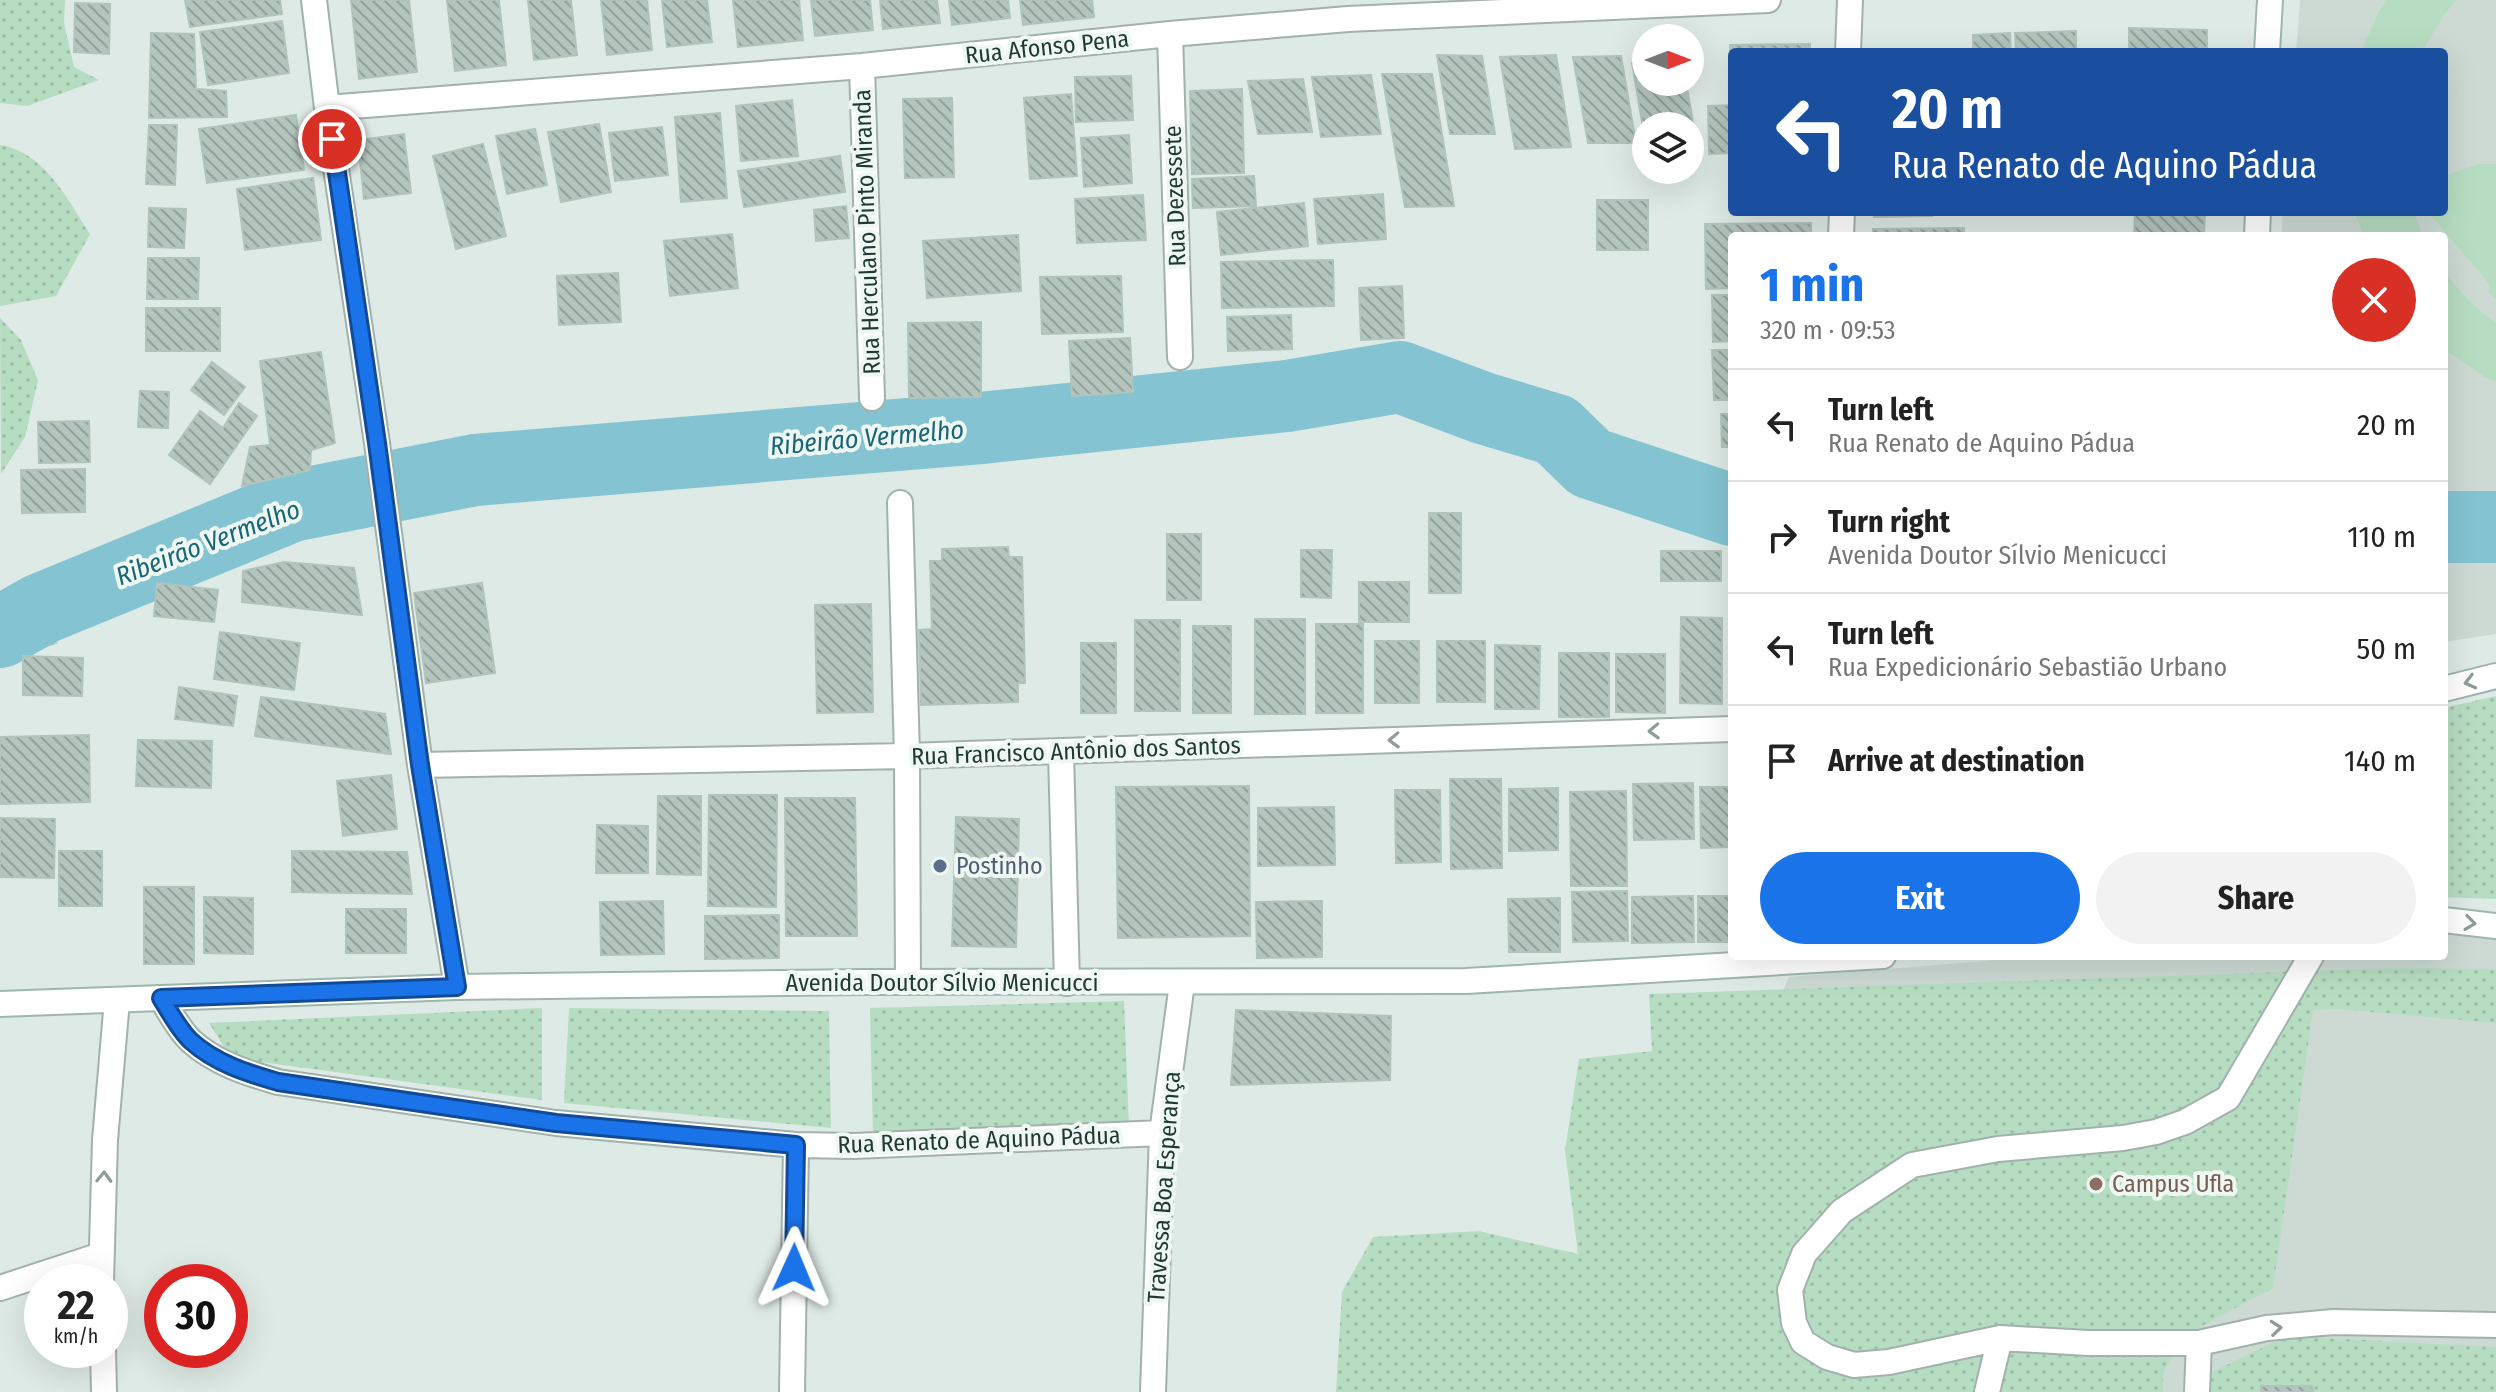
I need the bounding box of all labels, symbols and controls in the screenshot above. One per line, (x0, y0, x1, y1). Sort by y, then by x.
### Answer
street label: Rua Afonso Pena (964, 24, 1130, 70)
north arrow (1632, 24, 1704, 96)
map controls (1632, 24, 1704, 184)
text: 20 m (1892, 76, 2003, 143)
icon: left (1760, 80, 1864, 184)
street label: Rua Herculano Pinto Miranda (848, 89, 886, 375)
pin (298, 105, 366, 173)
button: layers (1632, 112, 1704, 184)
icon: arrive (310, 117, 354, 161)
street label: Rua Dezessete (1159, 125, 1191, 267)
text: Rua Renato de Aquino Pádua (1892, 144, 2317, 188)
text: 1 min (1760, 256, 1865, 314)
button: close (2332, 258, 2416, 342)
text: 320 m · 09:53 (1760, 315, 1895, 346)
text: Turn left (1828, 392, 1934, 428)
icon: left (1760, 403, 1804, 447)
text: 20 m (2357, 407, 2416, 443)
water label: Ribeirão Vermelho (769, 414, 965, 462)
text: Rua Renato de Aquino Pádua (1828, 428, 2135, 459)
water label: Ribeirão Vermelho (112, 494, 304, 592)
text: Turn right (1828, 504, 1950, 540)
icon: right (1760, 515, 1804, 559)
text: 110 m (2347, 519, 2416, 555)
text: Avenida Doutor Sílvio Menicucci (1828, 540, 2167, 571)
text: Turn left (1828, 616, 1934, 652)
icon: left (1760, 627, 1804, 671)
text: 50 m (2356, 631, 2416, 667)
text: Rua Expedicionário Sebastião Urbano (1828, 652, 2227, 683)
one-way arrow (2464, 673, 2477, 690)
one-way arrow (1647, 723, 1660, 740)
street label: Rua Francisco Antônio dos Santos (911, 731, 1241, 771)
one-way arrow (1387, 732, 1400, 749)
icon: arrive (1760, 739, 1804, 783)
text: Arrive at destination (1828, 743, 2085, 779)
text: 140 m (2344, 743, 2416, 779)
place label: Postinho (956, 852, 1043, 880)
button: Exit (1760, 852, 2080, 944)
button: Share (2096, 852, 2416, 944)
marker: Postinho (931, 857, 949, 875)
one-way arrow (2463, 914, 2477, 931)
street label: Avenida Doutor Sílvio Menicucci (786, 969, 1098, 997)
street label: Travessa Boa Esperança (1142, 1070, 1186, 1304)
street label: Rua Renato de Aquino Pádua (837, 1121, 1121, 1159)
one-way arrow (95, 1170, 112, 1183)
place label: Campus Ufla (2112, 1170, 2234, 1198)
marker: Campus Ufla (2087, 1175, 2105, 1193)
position arrow (752, 1226, 836, 1310)
speed limit sign: 30 (144, 1264, 248, 1368)
text: 22 (57, 1282, 95, 1330)
one-way arrow (2270, 1319, 2283, 1336)
text: km/h (54, 1324, 98, 1348)

